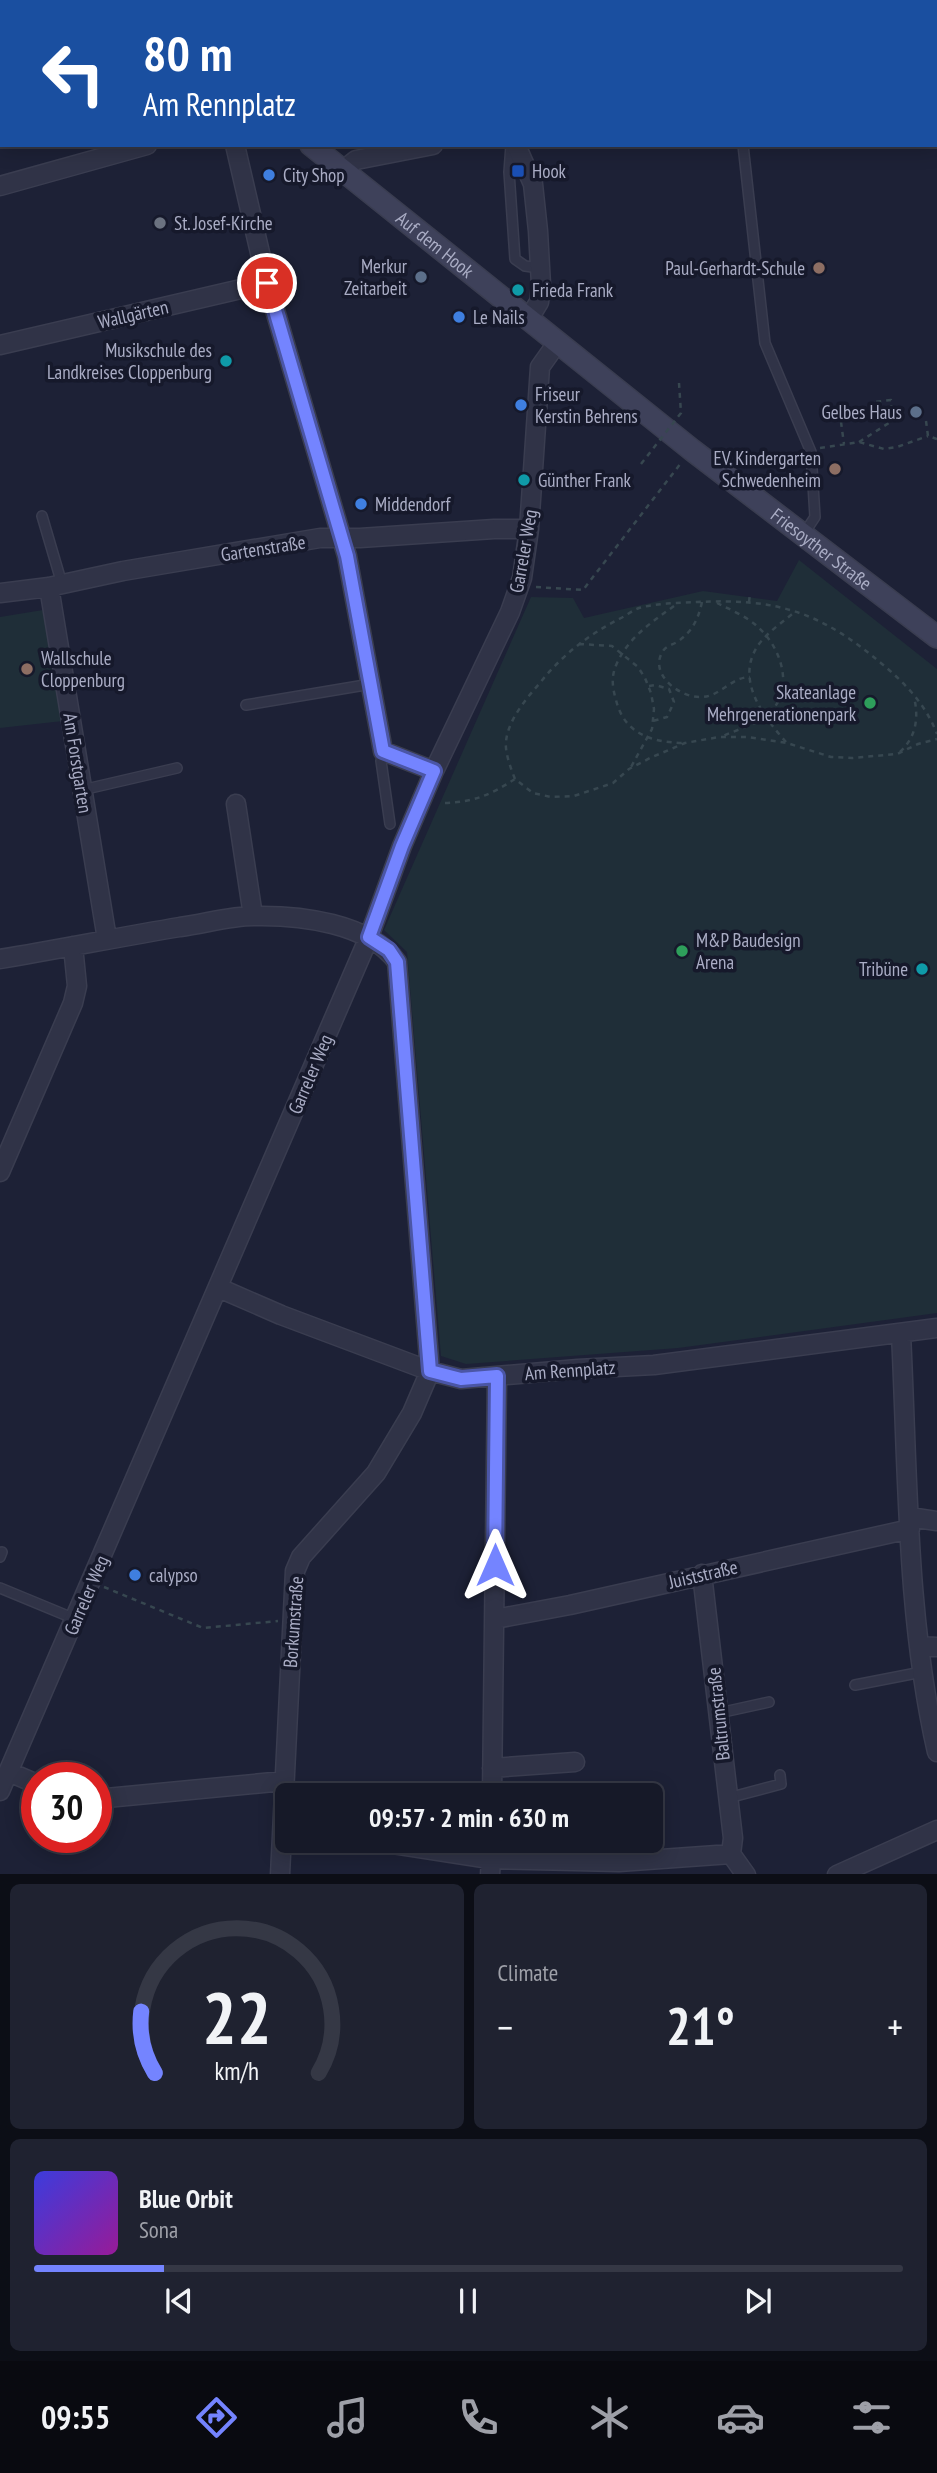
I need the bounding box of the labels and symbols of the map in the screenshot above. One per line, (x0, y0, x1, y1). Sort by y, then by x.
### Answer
place label: Hook (532, 159, 567, 183)
place label: City Shop (283, 163, 345, 187)
marker: Hook (510, 163, 526, 179)
marker: City Shop (261, 167, 277, 183)
street label: Auf dem Hook (391, 206, 479, 283)
place label: St. Josef-Kirche (174, 211, 273, 235)
marker: St. Josef-Kirche (152, 215, 168, 231)
pin (237, 253, 297, 313)
place label: Merkur Zeitarbeit (344, 254, 408, 300)
place label: Paul-Gerhardt-Schule (665, 256, 805, 280)
marker: Paul-Gerhardt-Schule (811, 260, 827, 276)
marker: Merkur Zeitarbeit (413, 269, 429, 285)
place label: Frieda Frank (532, 278, 614, 302)
marker: Frieda Frank (510, 282, 526, 298)
street label: Wallgärten (96, 294, 170, 334)
place label: Le Nails (473, 305, 525, 329)
marker: Le Nails (451, 309, 467, 325)
place label: Musikschule des Landkreises Cloppenburg (47, 338, 212, 384)
marker: Musikschule des Landkreises Cloppenburg (218, 353, 234, 369)
place label: Friseur Kerstin Behrens (535, 382, 638, 428)
marker: Friseur Kerstin Behrens (513, 397, 529, 413)
place label: Gelbes Haus (821, 400, 902, 424)
marker: Gelbes Haus (908, 404, 924, 420)
place label: EV. Kindergarten Schwedenheim (714, 446, 821, 492)
marker: EV. Kindergarten Schwedenheim (827, 461, 843, 477)
place label: Günther Frank (538, 468, 632, 492)
marker: Günther Frank (516, 472, 532, 488)
place label: Middendorf (375, 492, 452, 516)
marker: Middendorf (353, 496, 369, 512)
street label: Friesoyther Straße (766, 503, 877, 595)
street label: Garreler Weg (504, 507, 542, 595)
street label: Gartenstraße (219, 529, 307, 567)
place label: Wallschule Cloppenburg (41, 646, 125, 692)
marker: Wallschule Cloppenburg (19, 661, 35, 677)
place label: Skateanlage Mehrgenerationenpark (707, 680, 857, 726)
marker: Skateanlage Mehrgenerationenpark (862, 695, 878, 711)
street label: Am Forstgarten (58, 711, 98, 815)
place label: M&P Baudesign Arena (696, 928, 801, 974)
marker: M&P Baudesign Arena (674, 943, 690, 959)
place label: Tribüne (859, 957, 908, 981)
marker: Tribüne (914, 961, 930, 977)
street label: Garreler Weg (282, 1030, 338, 1118)
street label: Am Rennplatz (524, 1355, 616, 1385)
position arrow (458, 1528, 532, 1602)
street label: Garreler Weg (58, 1551, 114, 1639)
street label: Juiststraße (665, 1554, 740, 1594)
place label: calypso (149, 1563, 198, 1587)
marker: calypso (127, 1567, 143, 1583)
street label: Borkumstraße (278, 1575, 308, 1669)
street label: Baltrumstraße (701, 1666, 735, 1762)
speed limit sign: 30 (21, 1762, 112, 1853)

